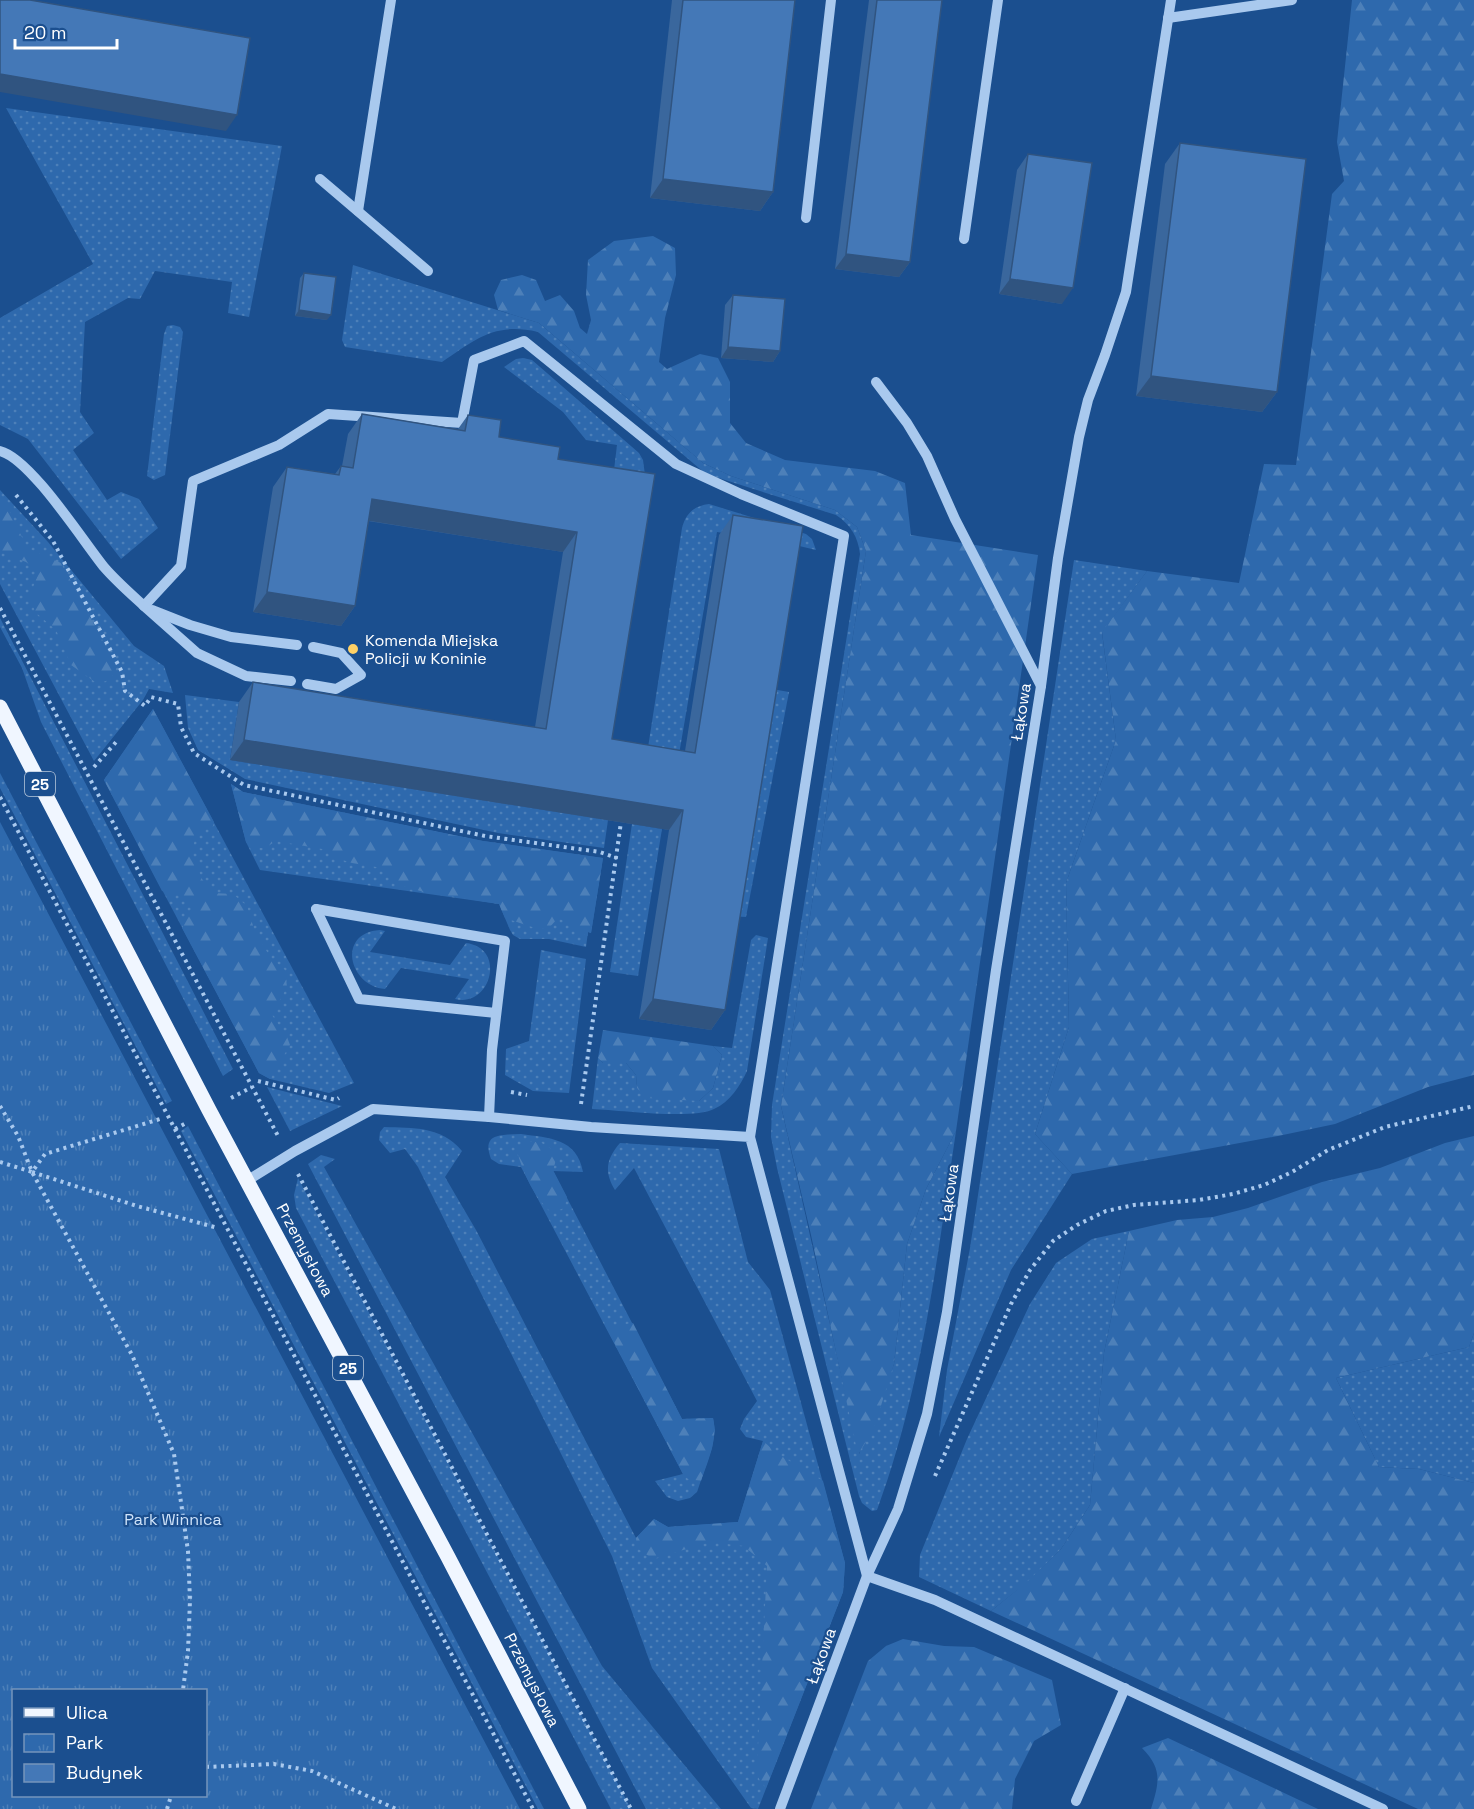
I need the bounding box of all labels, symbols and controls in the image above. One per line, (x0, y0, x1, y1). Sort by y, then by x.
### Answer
scale bar (15, 12, 117, 50)
text: 20 m (24, 21, 67, 44)
place label: Komenda Miejska Policji w Koninie (365, 630, 498, 669)
marker: Komenda Miejska Policji w Koninie (346, 642, 360, 656)
street label: Łąkowa (1006, 681, 1036, 743)
road number: 25 (25, 772, 55, 796)
street label: Łąkowa (935, 1163, 963, 1223)
street label: Przemysłowa (272, 1200, 338, 1300)
road number: 25 (333, 1356, 363, 1380)
park label: Park Winnica (124, 1509, 222, 1530)
street label: Łąkowa (801, 1625, 841, 1687)
street label: Przemysłowa (499, 1630, 565, 1730)
legend (12, 1689, 207, 1797)
text: Ulica (66, 1701, 108, 1724)
text: Park (66, 1731, 104, 1754)
text: Budynek (66, 1761, 143, 1784)

